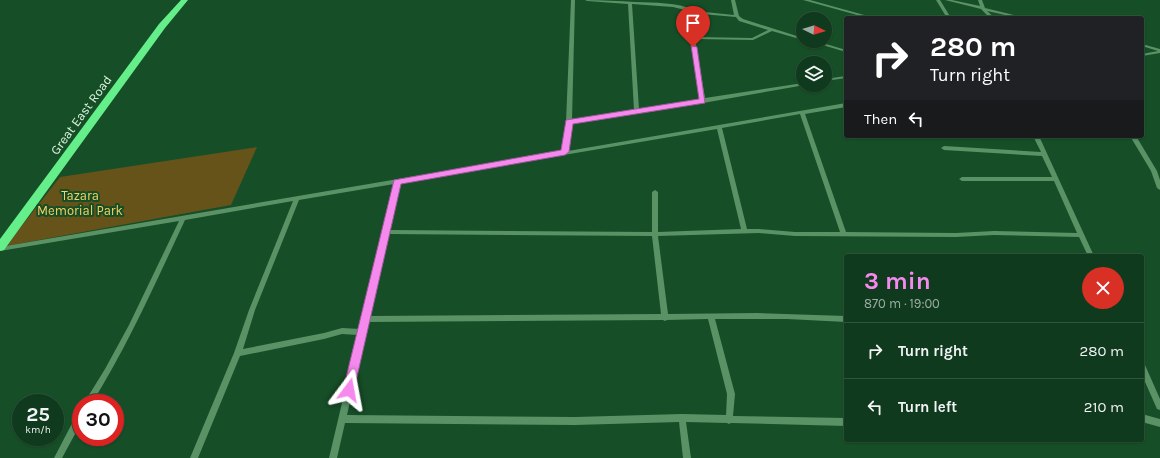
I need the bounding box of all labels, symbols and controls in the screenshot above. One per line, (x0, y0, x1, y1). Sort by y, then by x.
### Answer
pin (676, 6, 710, 47)
icon: arrive (682, 12, 704, 34)
north arrow (796, 12, 832, 48)
map controls (796, 12, 832, 92)
text: 280 m (930, 30, 1016, 63)
icon: right (864, 32, 916, 84)
button: layers (796, 56, 832, 92)
text: Turn right (930, 64, 1010, 86)
street label: Great East Road (47, 73, 115, 157)
icon: left (905, 108, 927, 130)
text: Then (864, 110, 897, 128)
park label: Tazara Memorial Park (37, 188, 123, 218)
text: 3 min (864, 267, 931, 295)
button: close (1082, 267, 1124, 309)
text: 870 m · 19:00 (864, 296, 940, 311)
icon: right (864, 340, 886, 362)
text: Turn right (898, 342, 968, 360)
text: 280 m (1080, 342, 1124, 360)
position arrow (328, 369, 370, 411)
speed limit sign: 30 (72, 394, 124, 446)
icon: left (864, 396, 886, 418)
text: Turn left (898, 398, 957, 416)
text: 210 m (1084, 398, 1124, 416)
text: 25 (26, 403, 50, 426)
text: km/h (25, 424, 51, 436)

